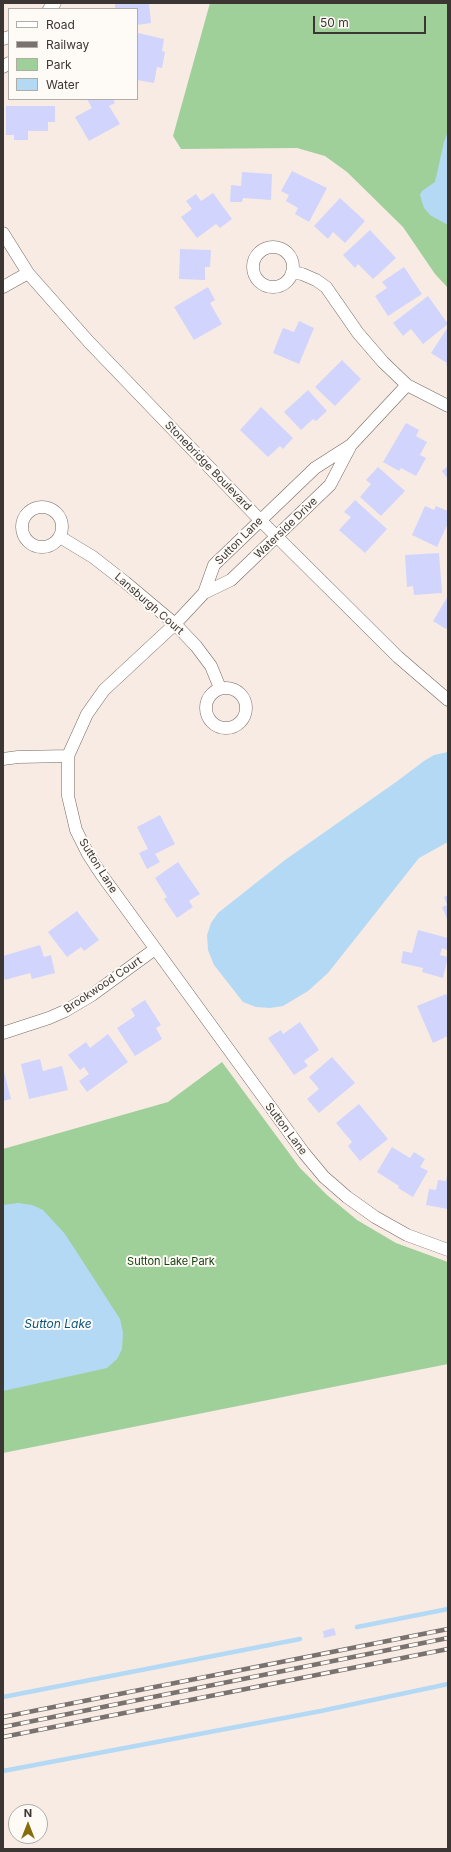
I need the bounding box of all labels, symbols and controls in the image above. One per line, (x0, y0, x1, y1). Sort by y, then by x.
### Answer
legend (8, 8, 138, 100)
scale bar (315, 8, 428, 34)
text: 50 m (320, 15, 349, 30)
text: Road (46, 17, 75, 32)
text: Railway (46, 37, 89, 52)
text: Park (46, 57, 72, 72)
text: Water (46, 77, 79, 92)
street label: Stonebridge Boulevard (162, 419, 254, 513)
street label: Waterside Drive (252, 495, 320, 561)
street label: Sutton Lane (212, 514, 266, 568)
street label: Lansburgh Court (112, 570, 186, 638)
street label: Sutton Lane (76, 836, 120, 896)
street label: Brookwood Court (61, 954, 145, 1016)
street label: Sutton Lane (262, 1100, 310, 1158)
park label: Sutton Lake Park (127, 1255, 215, 1269)
water label: Sutton Lake (24, 1317, 92, 1331)
north arrow (8, 1804, 48, 1844)
text: N (24, 1806, 32, 1820)

